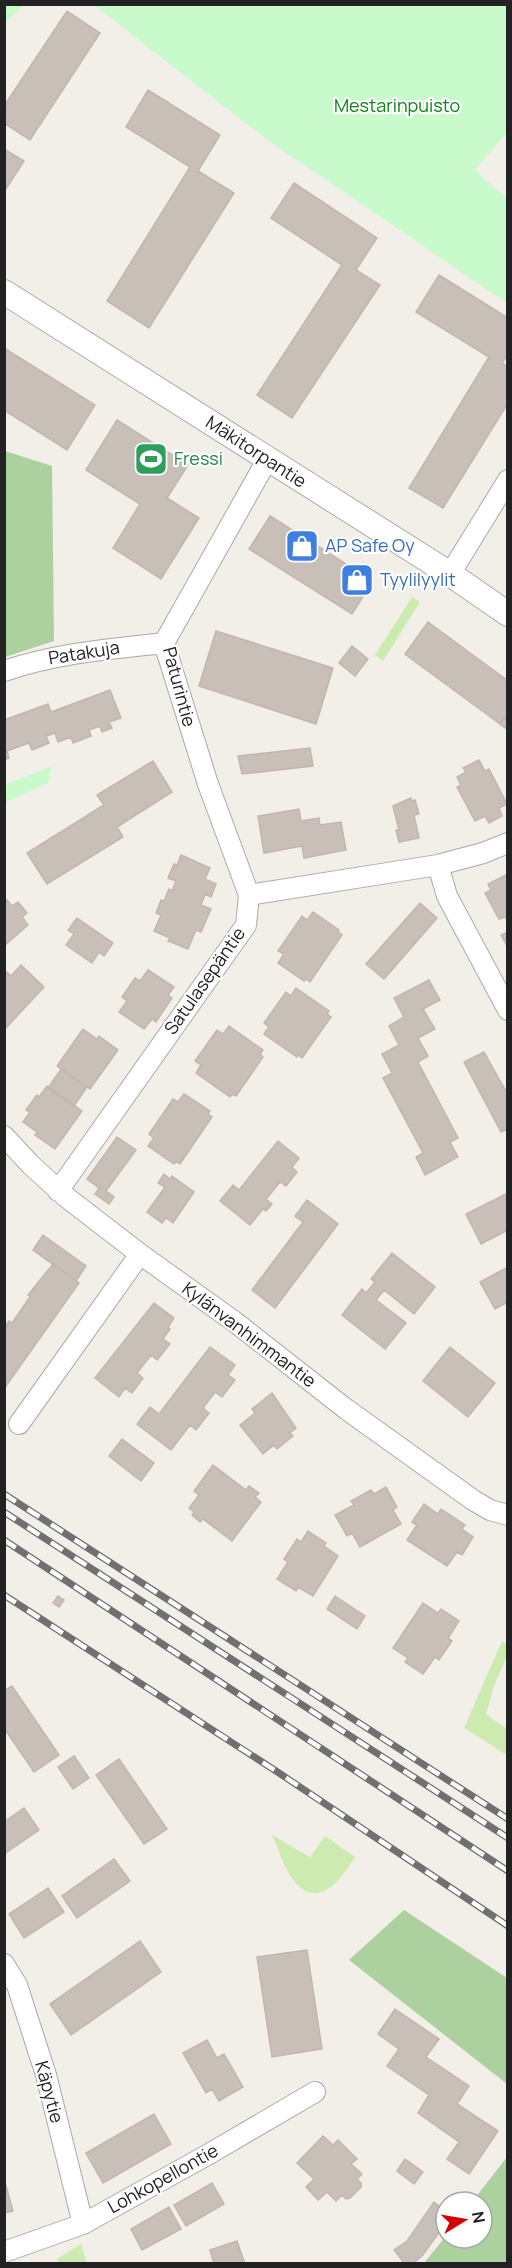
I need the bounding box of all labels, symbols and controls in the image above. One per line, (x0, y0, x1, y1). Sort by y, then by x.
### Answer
park label: Mestarinpuisto (334, 93, 460, 117)
street label: Mäkitorpantie (202, 410, 312, 493)
sports icon: Fressi (133, 441, 169, 477)
place label: Fressi (174, 446, 223, 470)
shop icon: AP Safe Oy (284, 528, 320, 564)
place label: AP Safe Oy (325, 533, 415, 557)
shop icon: Tyylilyylit (339, 562, 375, 598)
place label: Tyylilyylit (380, 567, 456, 591)
street label: Patakuja (47, 635, 121, 669)
street label: Paturintie (158, 644, 202, 729)
street label: Satulasepäntie (158, 922, 250, 1039)
street label: Kylänvanhimmantie (178, 1276, 321, 1392)
street label: Käpytie (30, 2058, 70, 2125)
street label: Lohkopellontie (103, 2138, 222, 2218)
north arrow (434, 2190, 494, 2250)
text: N (467, 2209, 491, 2225)

